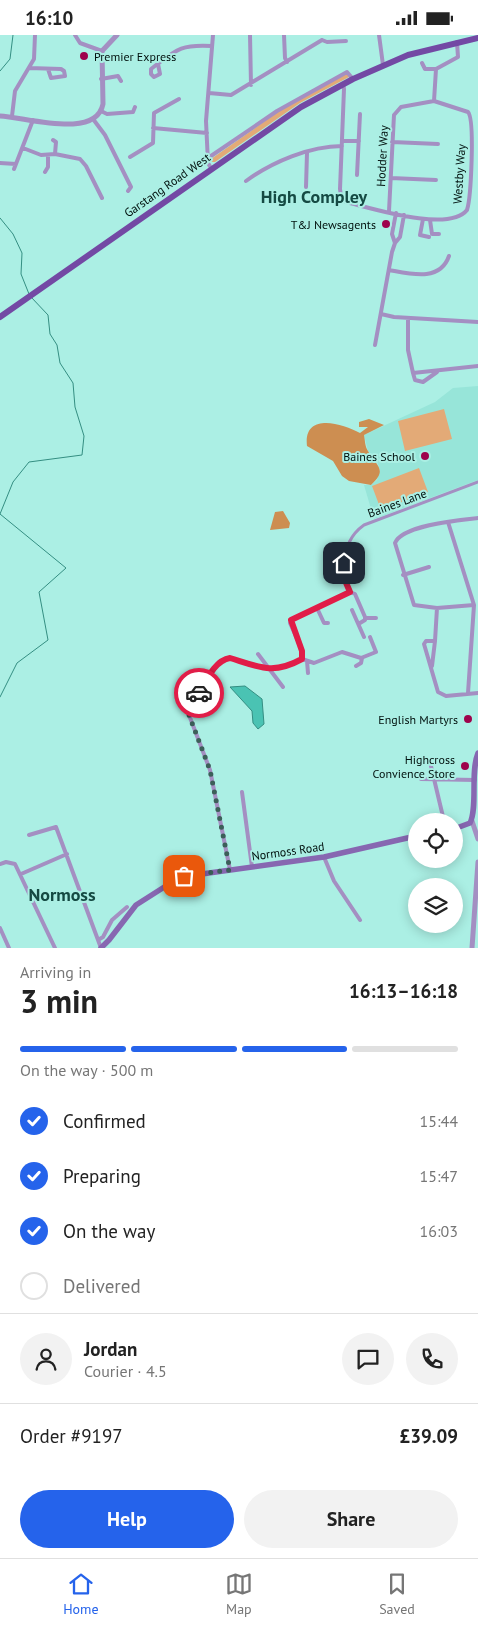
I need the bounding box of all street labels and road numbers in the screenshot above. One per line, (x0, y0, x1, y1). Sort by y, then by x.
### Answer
street label: Hodder Way (373, 124, 391, 187)
street label: Westby Way (449, 143, 469, 205)
street label: Garstang Road West (121, 150, 213, 220)
street label: Baines Lane (365, 485, 429, 521)
street label: Normoss Road (251, 838, 325, 864)

